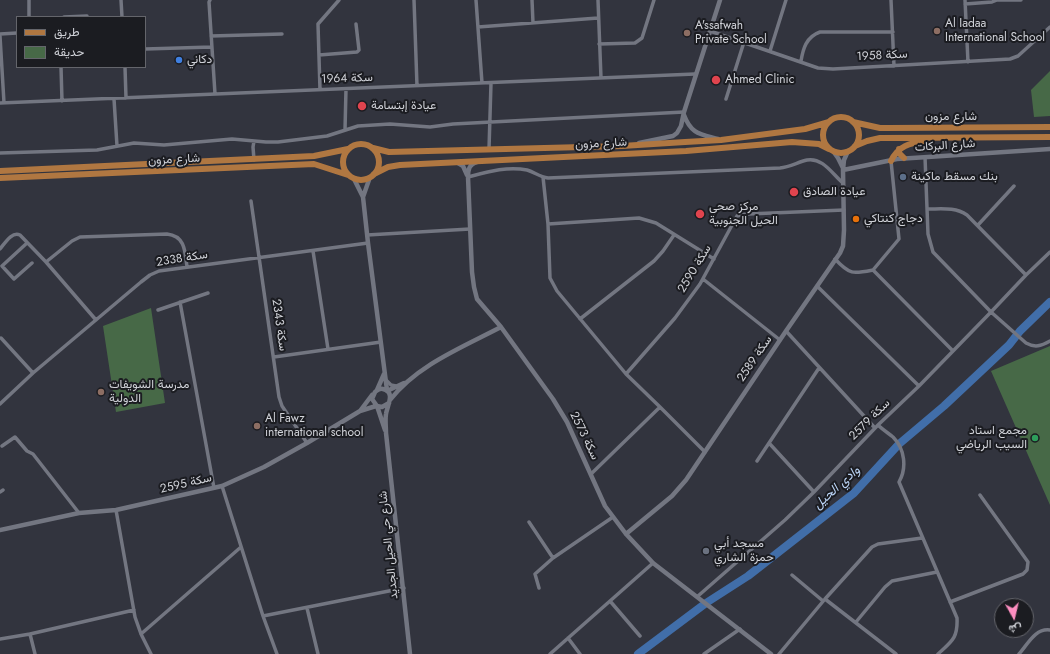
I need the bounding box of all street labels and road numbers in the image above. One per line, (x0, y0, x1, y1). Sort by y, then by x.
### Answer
street label: سكة 1958 (856, 47, 908, 65)
street label: سكة 1964 (321, 71, 373, 87)
street label: شارع مزون (925, 110, 977, 124)
street label: شارع مزون (575, 135, 627, 153)
street label: شارع البركات (914, 137, 976, 155)
street label: شارع مزون (148, 151, 200, 169)
street label: سكة 2590 (675, 243, 715, 295)
street label: سكة 2338 (155, 248, 209, 270)
street label: سكة 2343 (268, 298, 290, 352)
street label: سكة 2589 (734, 333, 776, 385)
street label: سكة 2579 (846, 396, 894, 444)
street label: سكة 2573 (566, 410, 602, 462)
street label: سكة 2595 (159, 471, 213, 497)
street label: شارع حي الحيل الجديد (376, 490, 402, 600)

